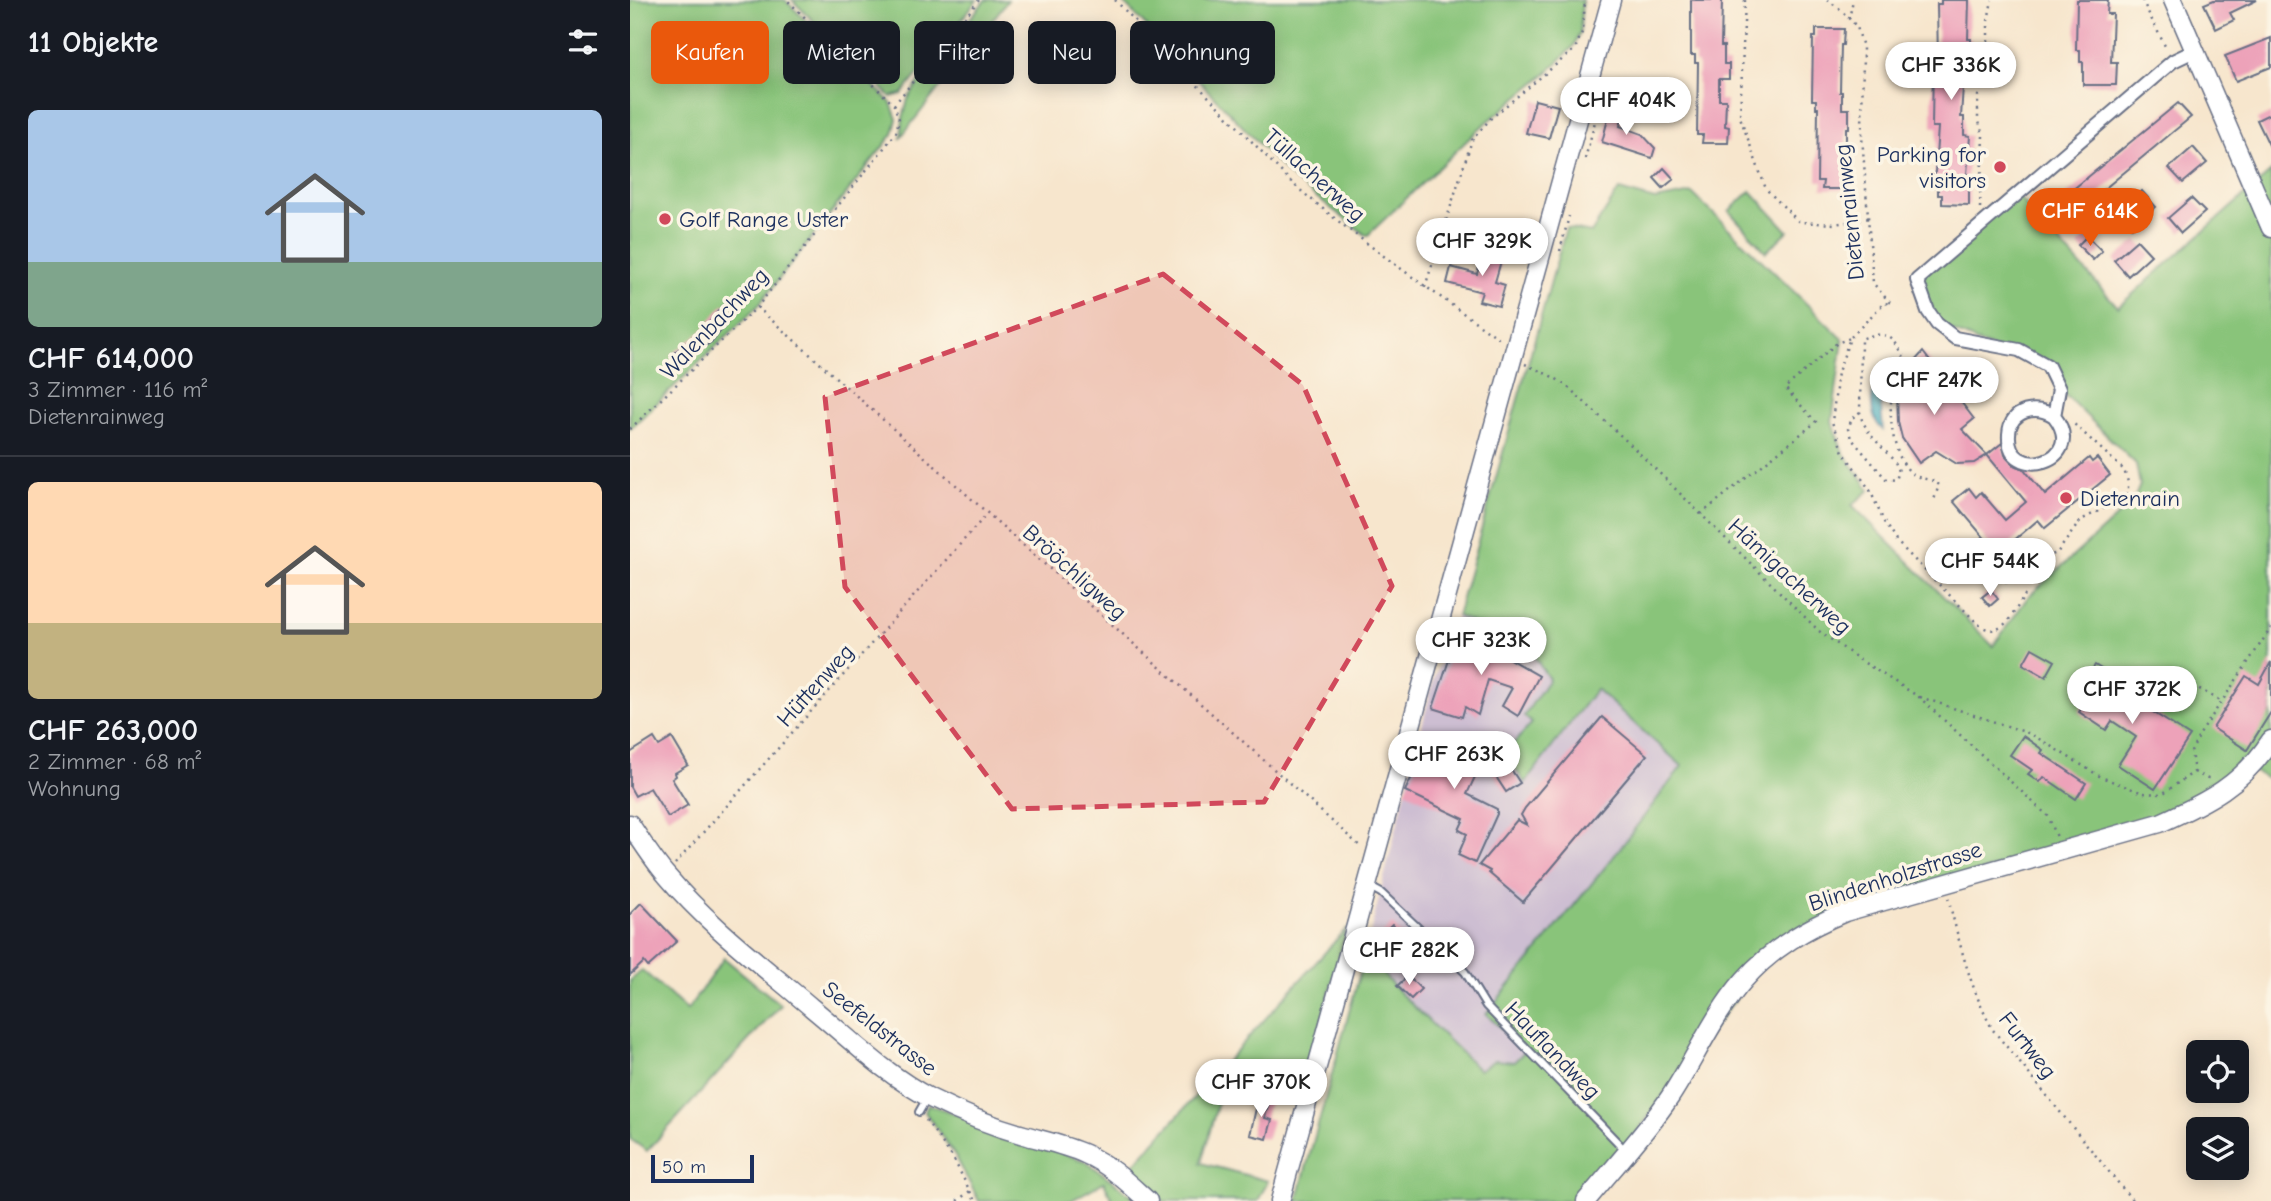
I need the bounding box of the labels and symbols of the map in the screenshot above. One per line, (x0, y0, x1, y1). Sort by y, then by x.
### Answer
pin: CHF 336K (1879, 42, 2023, 102)
pin: CHF 404K (1554, 78, 1698, 137)
street label: Tüllacherweg (1259, 123, 1371, 228)
place label: Parking for visitors (1877, 141, 1987, 194)
street label: Dietenrainweg (1829, 142, 1870, 281)
marker: Parking for visitors (1992, 159, 2008, 175)
pin: CHF 614K (2018, 188, 2162, 248)
place label: Golf Range Uster (679, 206, 849, 233)
marker: Golf Range Uster (657, 211, 673, 227)
pin: CHF 329K (1410, 218, 1554, 278)
street label: Walenbachweg (655, 262, 774, 385)
pin: CHF 247K (1862, 358, 2006, 417)
place label: Dietenrain (2080, 485, 2180, 512)
marker: Dietenrain (2058, 490, 2074, 506)
street label: Hämigacherweg (1723, 513, 1857, 640)
street label: Brööchligweg (1017, 519, 1132, 626)
pin: CHF 544K (1918, 538, 2062, 598)
pin: CHF 323K (1409, 618, 1553, 677)
street label: Hüttenweg (771, 638, 860, 732)
pin: CHF 372K (2060, 666, 2204, 726)
pin: CHF 263K (1382, 732, 1526, 791)
street label: Blindenholzstrasse (1805, 836, 1985, 917)
pin: CHF 282K (1337, 928, 1481, 987)
street label: Seefeldstrasse (817, 975, 942, 1081)
street label: Hauflandweg (1499, 996, 1606, 1105)
street label: Furtweg (1993, 1006, 2062, 1084)
pin: CHF 370K (1189, 1060, 1333, 1119)
scale bar (651, 1152, 754, 1184)

